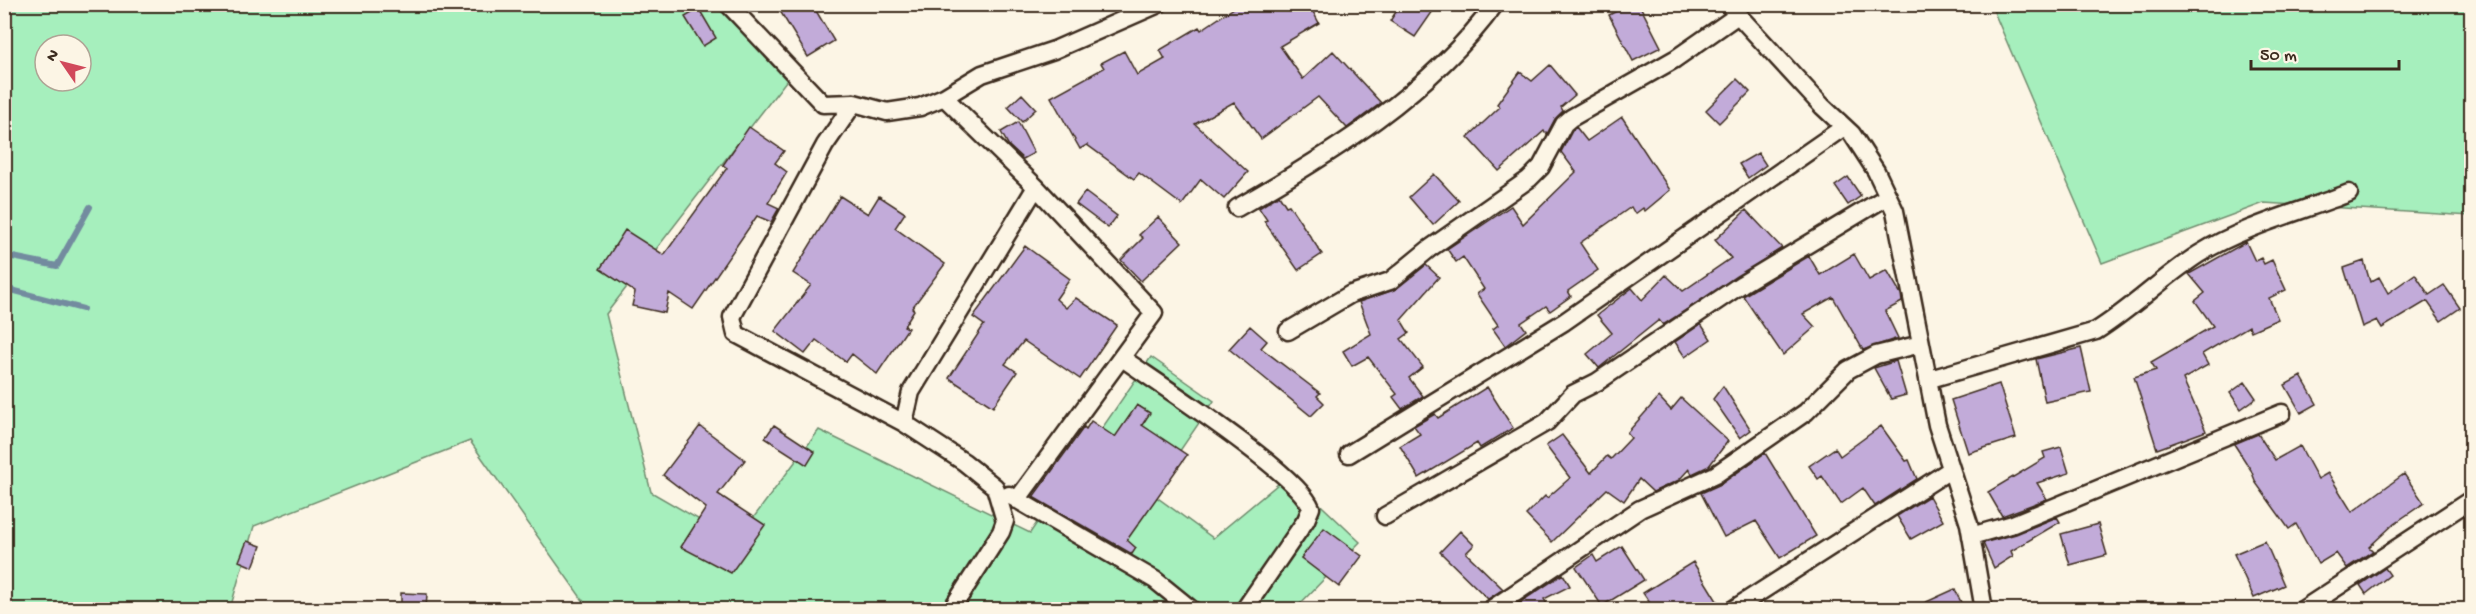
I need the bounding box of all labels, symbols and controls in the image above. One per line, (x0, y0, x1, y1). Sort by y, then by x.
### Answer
north arrow (33, 33, 93, 93)
scale bar (2251, 33, 2400, 71)
text: N (43, 46, 65, 66)
text: 50 m (2260, 46, 2297, 67)

